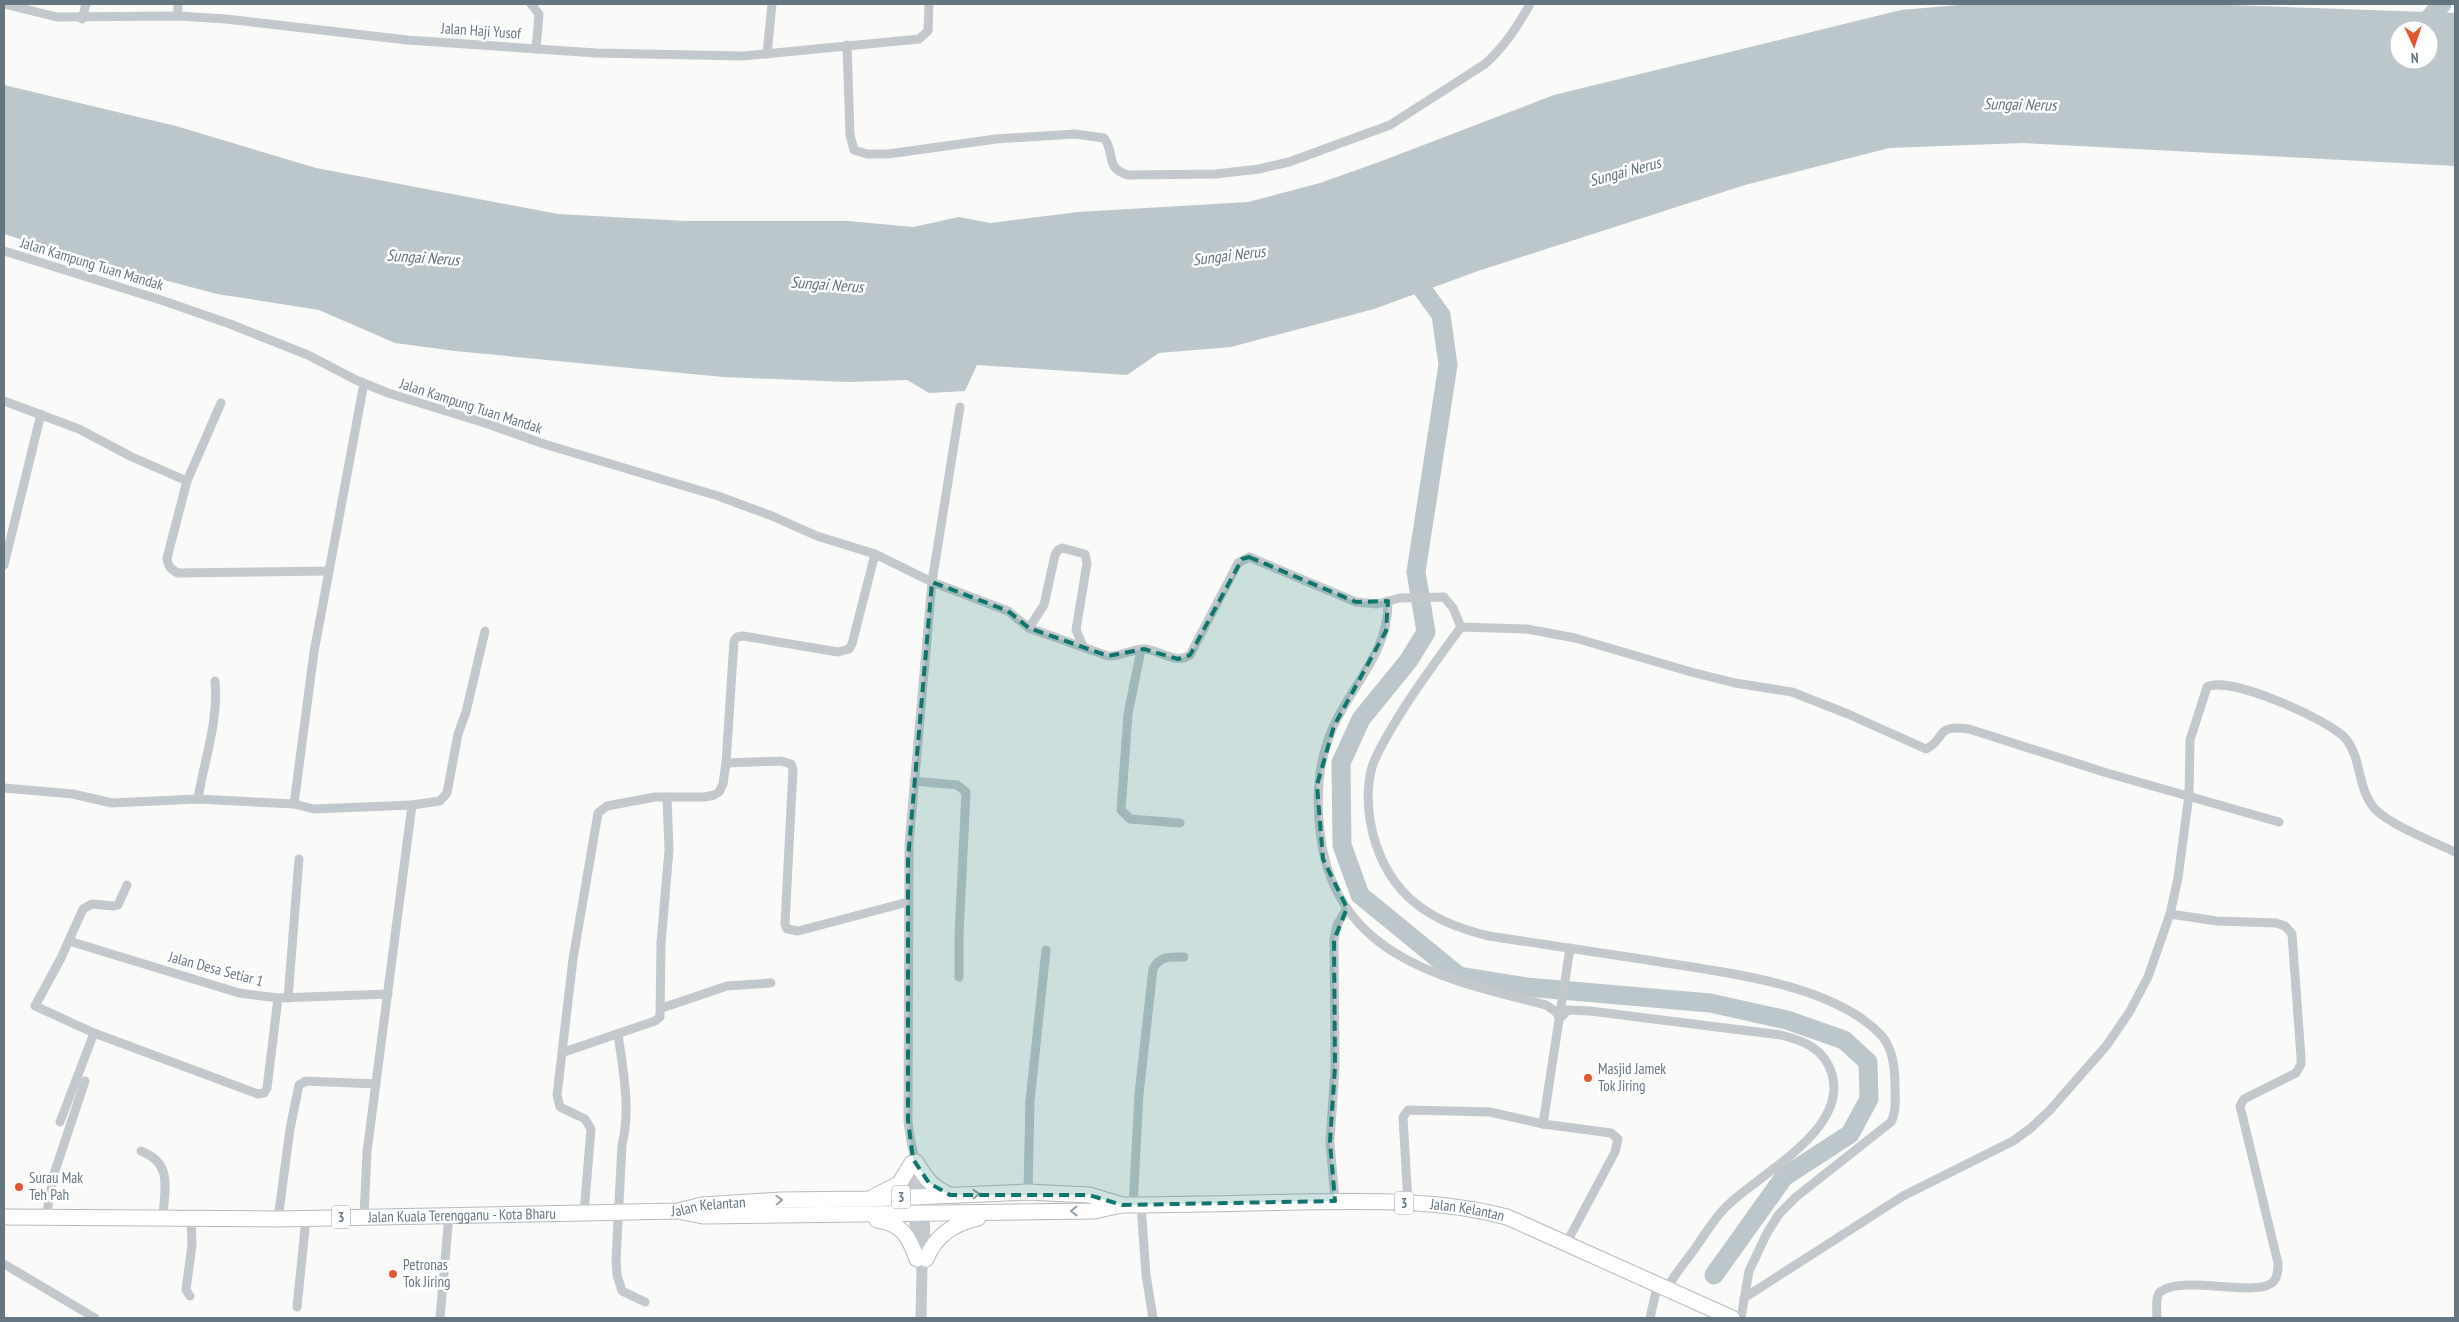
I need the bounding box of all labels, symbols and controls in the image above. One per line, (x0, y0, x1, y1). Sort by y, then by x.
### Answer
street label: Jalan Haji Yusof (440, 18, 523, 43)
north arrow (2389, 20, 2439, 70)
text: N (2410, 49, 2419, 67)
water label: Sungai Nerus (1983, 93, 2058, 115)
water label: Sungai Nerus (1587, 151, 1664, 190)
street label: Jalan Kampung Tuan Mandak (17, 232, 166, 294)
water label: Sungai Nerus (1192, 240, 1268, 269)
water label: Sungai Nerus (386, 244, 462, 270)
water label: Sungai Nerus (790, 271, 866, 297)
street label: Jalan Kampung Tuan Mandak (397, 373, 545, 438)
street label: Jalan Desa Setiar 1 (166, 946, 266, 990)
place label: Masjid Jamek Tok Jiring (1598, 1059, 1666, 1095)
marker: Masjid Jamek Tok Jiring (1582, 1072, 1594, 1084)
place label: Surau Mak Teh Pah (29, 1168, 83, 1204)
marker: Surau Mak Teh Pah (13, 1181, 25, 1193)
road number: 3 (892, 1186, 910, 1208)
one-way arrow (972, 1189, 980, 1199)
street label: Jalan Kelantan (670, 1192, 746, 1220)
road number: 3 (1395, 1192, 1413, 1214)
street label: Jalan Kelantan (1429, 1194, 1507, 1225)
one-way arrow (775, 1195, 783, 1206)
street label: Jalan Kuala Terengganu - Kota Bharu (367, 1204, 556, 1226)
road number: 3 (332, 1206, 350, 1228)
one-way arrow (1070, 1206, 1078, 1216)
place label: Petronas Tok Jiring (403, 1255, 451, 1291)
marker: Petronas Tok Jiring (387, 1268, 399, 1280)

